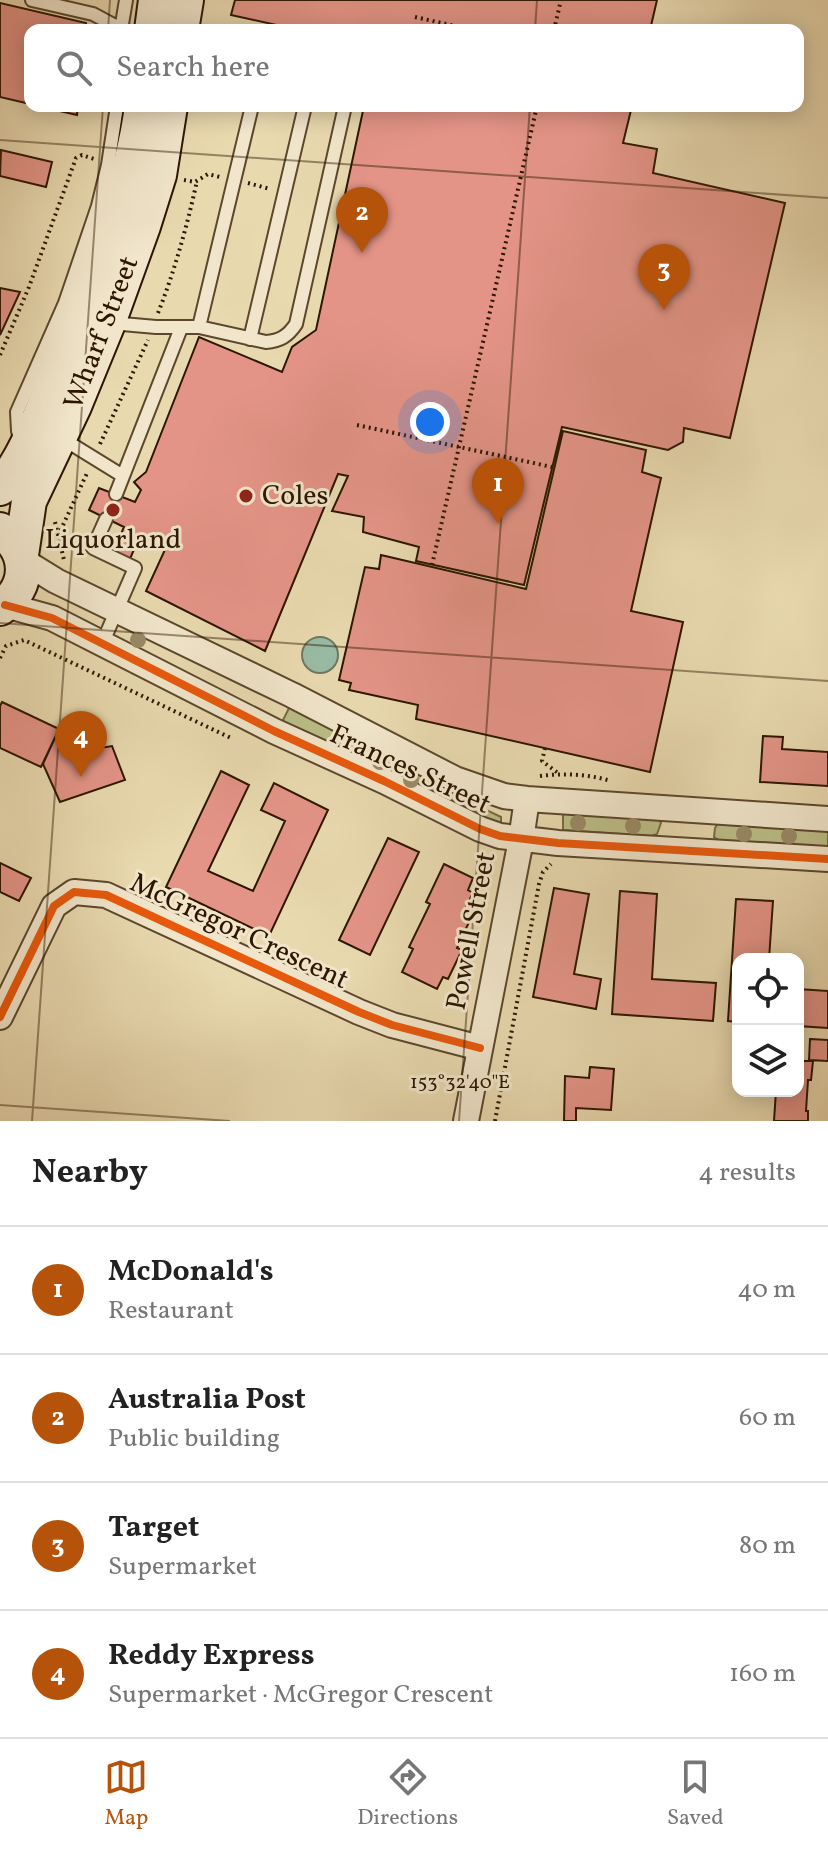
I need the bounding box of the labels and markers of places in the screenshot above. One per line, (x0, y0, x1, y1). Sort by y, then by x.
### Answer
pin: 2 (336, 187, 388, 253)
pin: 3 (638, 244, 690, 310)
pin: 1 (472, 458, 524, 524)
place label: Coles (262, 477, 329, 516)
marker: Coles (237, 487, 255, 505)
marker: Liquorland (104, 501, 122, 519)
place label: Liquorland (45, 521, 181, 560)
pin: 4 (55, 711, 107, 777)

